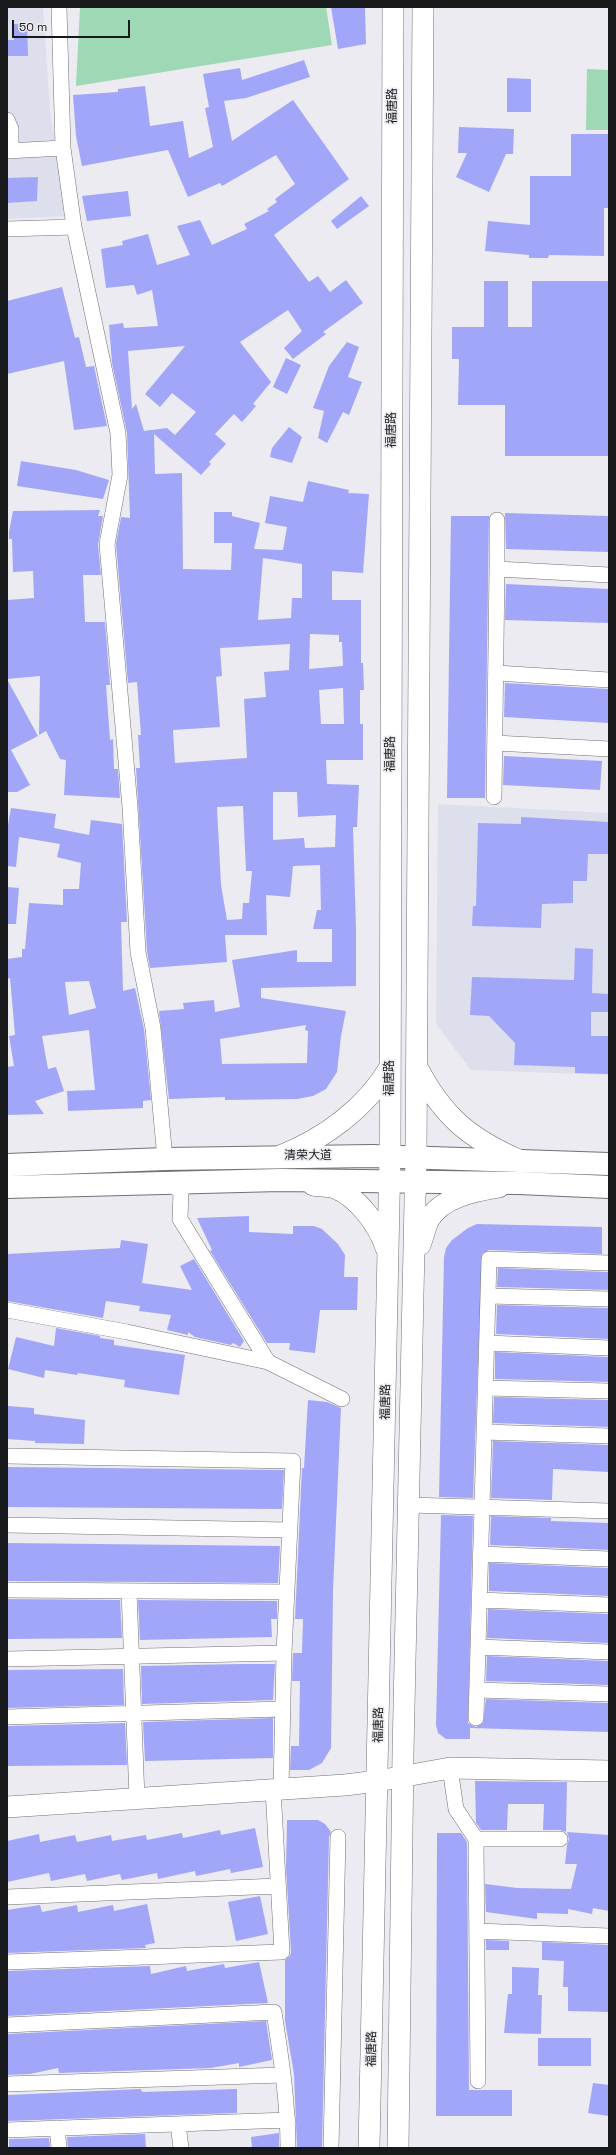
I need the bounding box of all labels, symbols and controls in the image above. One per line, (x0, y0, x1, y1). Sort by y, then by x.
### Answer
scale bar (14, 12, 132, 38)
text: 50 m (19, 19, 47, 35)
street label: 福唐路 (386, 88, 400, 124)
street label: 福唐路 (385, 412, 399, 448)
street label: 福唐路 (384, 736, 398, 772)
street label: 福唐路 (383, 1060, 397, 1096)
street label: 清荣大道 (284, 1149, 332, 1163)
street label: 福唐路 (378, 1384, 394, 1420)
street label: 福唐路 (371, 1707, 387, 1743)
street label: 福唐路 (364, 2031, 380, 2067)

